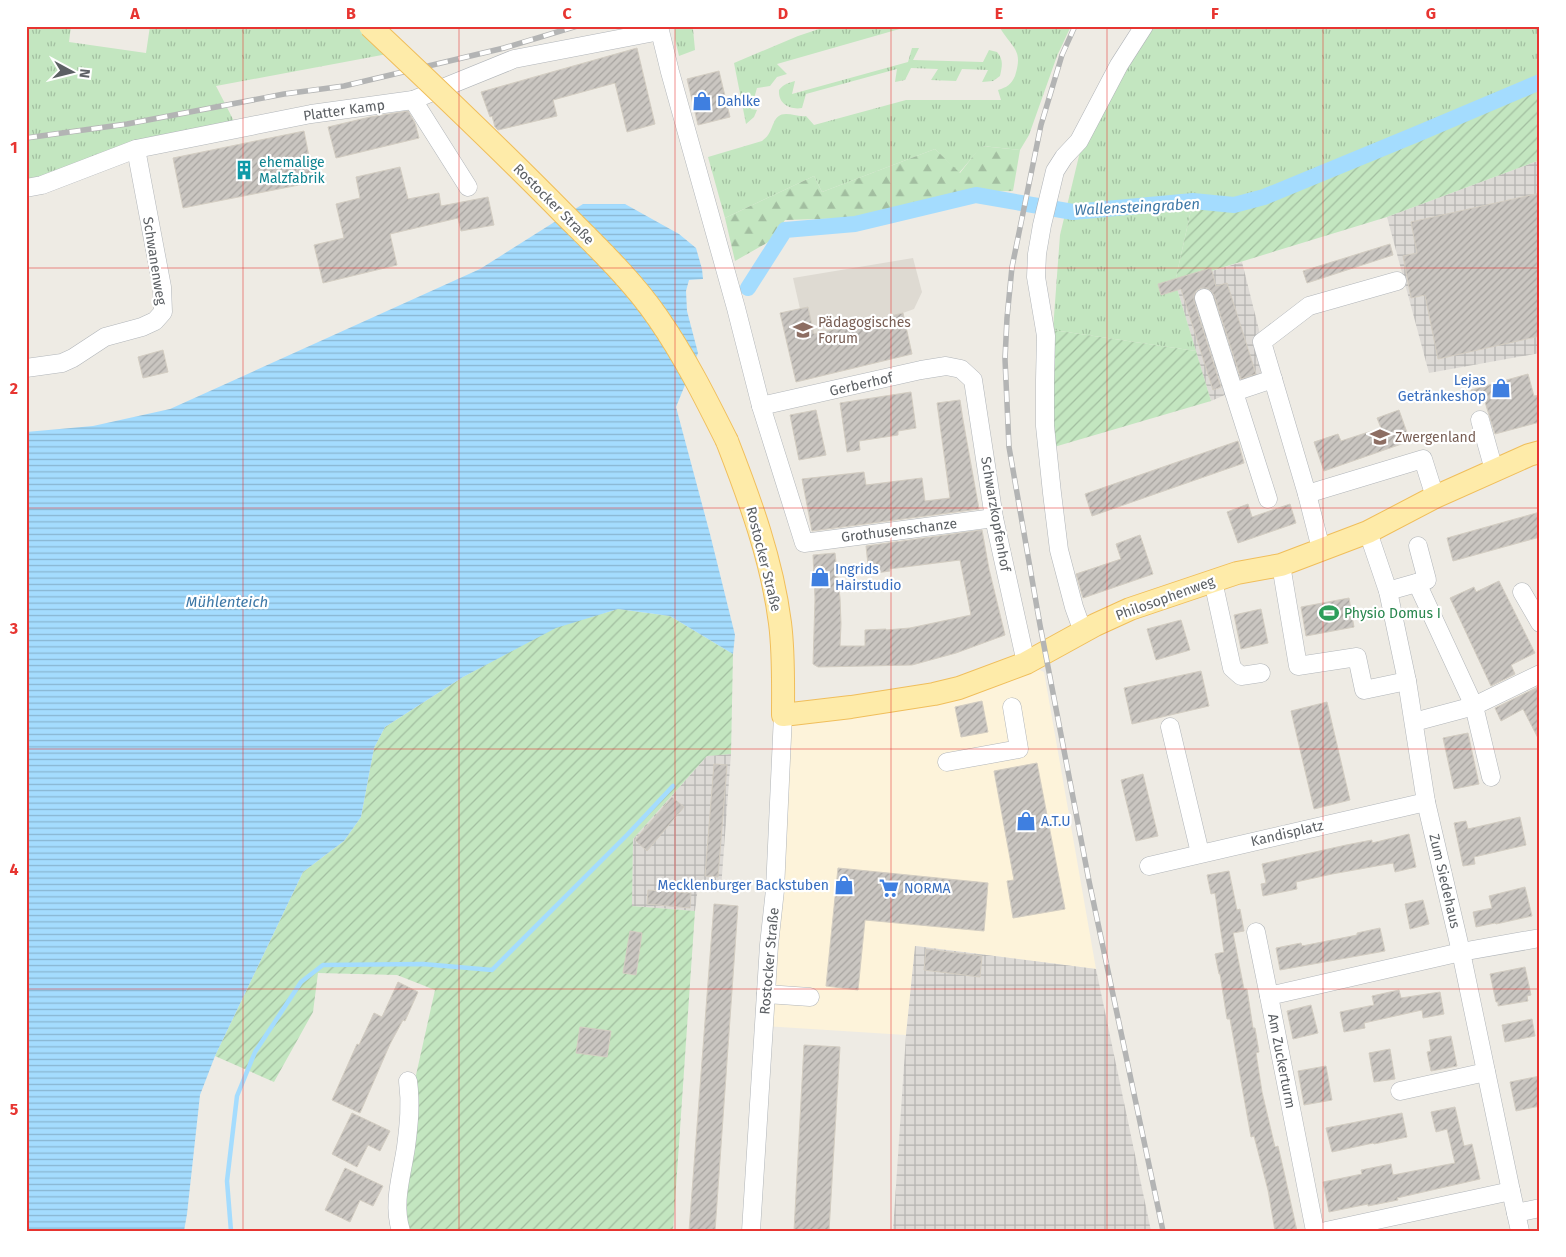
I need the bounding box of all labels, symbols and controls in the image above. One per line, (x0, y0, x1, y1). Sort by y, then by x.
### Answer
text: A (129, 4, 140, 23)
text: B (346, 4, 356, 23)
text: C (562, 4, 572, 23)
text: D (778, 4, 788, 23)
text: E (995, 4, 1003, 23)
text: F (1211, 4, 1219, 23)
text: G (1426, 4, 1436, 23)
north arrow (48, 48, 98, 98)
text: N (75, 68, 93, 79)
shop icon: Dahlke (691, 90, 713, 112)
place label: Dahlke (717, 93, 760, 110)
street label: Platter Kamp (302, 96, 386, 125)
text: 1 (10, 138, 18, 157)
place label: ehemalige Malzfabrik (259, 154, 325, 187)
building icon: ehemalige Malzfabrik (233, 159, 255, 181)
street label: Rostocker Straße (510, 160, 598, 248)
water label: Wallensteingraben (1074, 195, 1200, 219)
street label: Schwanenweg (139, 216, 170, 307)
place label: Pädagogisches Forum (818, 314, 911, 347)
school or university icon: Pädagogisches Forum (792, 319, 814, 341)
street label: Gerberhof (828, 369, 896, 400)
place label: Lejas Getränkeshop (1398, 372, 1486, 405)
shop icon: Lejas Getränkeshop (1490, 377, 1512, 399)
text: 2 (10, 379, 18, 398)
school or university icon: Zwergenland (1369, 426, 1391, 448)
place label: Zwergenland (1395, 429, 1476, 446)
street label: Schwarzkopfenhof (977, 455, 1014, 574)
street label: Rostocker Straße (742, 505, 785, 613)
street label: Grothusenschanze (840, 515, 958, 546)
place label: Ingrids Hairstudio (835, 561, 902, 594)
shop icon: Ingrids Hairstudio (809, 566, 831, 588)
street label: Philosophenweg (1113, 572, 1218, 624)
water label: Mühlenteich (186, 593, 268, 611)
sports icon: Physio Domus I (1318, 602, 1340, 624)
place label: Physio Domus I (1344, 605, 1441, 622)
text: 3 (9, 619, 18, 638)
shop icon: A.T.U (1015, 810, 1037, 832)
place label: A.T.U (1041, 813, 1070, 830)
street label: Kandisplatz (1249, 817, 1325, 850)
street label: Zum Siedehaus (1425, 832, 1464, 931)
text: 4 (9, 860, 19, 879)
shop icon: Mecklenburger Backstuben (833, 874, 855, 896)
place label: Mecklenburger Backstuben (657, 877, 829, 894)
supermarket icon: NORMA (878, 877, 900, 899)
place label: NORMA (904, 880, 951, 897)
street label: Rostocker Straße (756, 907, 783, 1015)
street label: Am Zuckerturm (1264, 1012, 1299, 1110)
text: 5 (10, 1100, 19, 1119)

